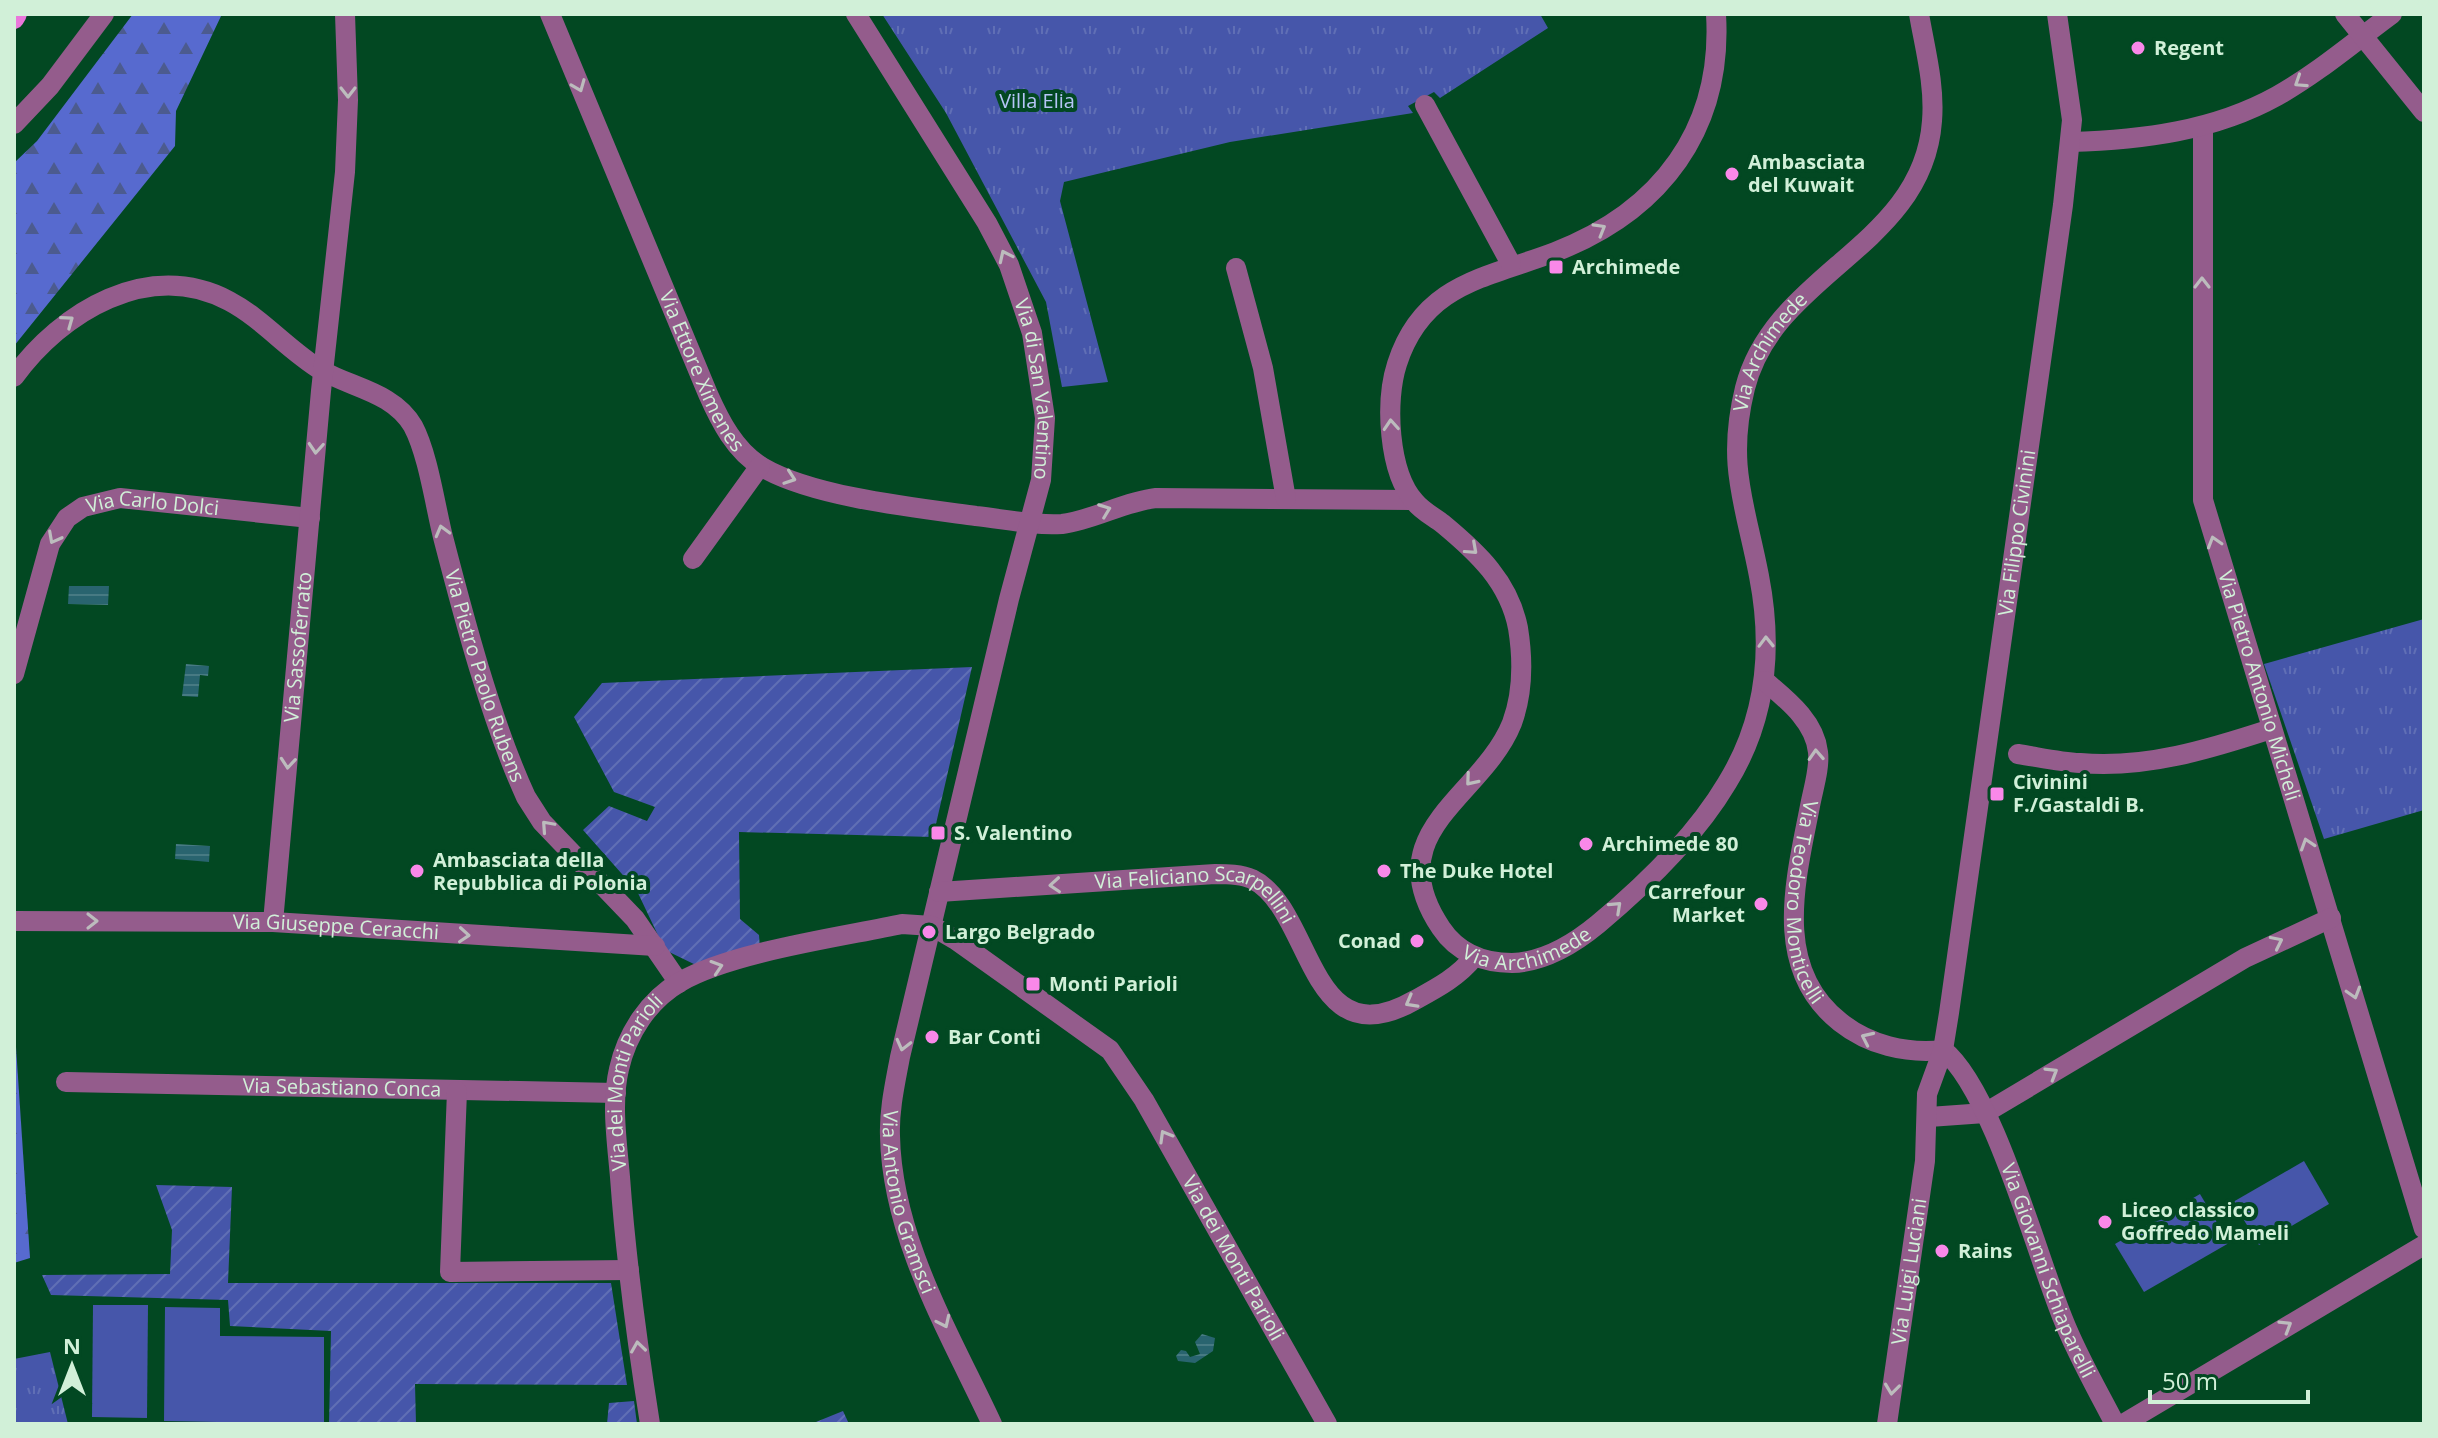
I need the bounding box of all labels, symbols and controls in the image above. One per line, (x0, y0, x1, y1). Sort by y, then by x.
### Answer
place label: Regent (2154, 34, 2224, 61)
marker: Regent (2129, 39, 2147, 57)
one-way arrow (2294, 72, 2308, 87)
one-way arrow (569, 78, 585, 92)
one-way arrow (339, 86, 357, 99)
park label: Villa Elia (999, 87, 1075, 114)
place label: Ambasciata del Kuwait (1748, 148, 1865, 198)
marker: Ambasciata del Kuwait (1723, 165, 1741, 183)
one-way arrow (1591, 223, 1606, 239)
one-way arrow (999, 250, 1015, 265)
place label: Archimede (1572, 253, 1680, 280)
marker: Archimede (1547, 258, 1565, 276)
one-way arrow (2193, 276, 2211, 289)
street label: Via Ettore Ximenes (653, 286, 751, 457)
street label: Via Archimede (1726, 286, 1813, 414)
street label: Via di San Valentino (1008, 295, 1059, 481)
one-way arrow (59, 316, 74, 330)
one-way arrow (1383, 418, 1400, 431)
one-way arrow (308, 442, 325, 455)
street label: Via Filippo Civinini (1991, 448, 2041, 618)
one-way arrow (782, 468, 796, 484)
street label: Via Carlo Dolci (83, 484, 220, 521)
one-way arrow (1097, 503, 1111, 520)
one-way arrow (434, 524, 451, 538)
one-way arrow (48, 530, 63, 545)
one-way arrow (2207, 535, 2223, 549)
one-way arrow (1463, 539, 1478, 554)
street label: Via Pietro Paolo Rubens (439, 566, 532, 786)
street label: Via Pietro Antonio Micheli (2212, 567, 2307, 804)
street label: Via Sassoferrato (277, 571, 318, 724)
one-way arrow (1757, 635, 1775, 648)
one-way arrow (1808, 748, 1825, 760)
one-way arrow (280, 757, 297, 770)
place label: Civinini F./Gastaldi B. (2013, 768, 2144, 818)
one-way arrow (1466, 771, 1481, 786)
marker: Civinini F./Gastaldi B. (1988, 785, 2006, 803)
street label: Via Teodoro Monticelli (1781, 798, 1830, 1009)
place label: S. Valentino (954, 819, 1072, 846)
one-way arrow (542, 821, 557, 836)
marker: S. Valentino (929, 824, 947, 842)
place label: Archimede 80 (1602, 830, 1738, 857)
marker: Archimede 80 (1577, 835, 1595, 853)
one-way arrow (2301, 837, 2317, 851)
place label: Ambasciata della Repubblica di Polonia (433, 846, 648, 896)
place label: The Duke Hotel (1400, 857, 1553, 884)
street label: Via Feliciano Scarpellini (1094, 860, 1302, 928)
marker: Ambasciata della Repubblica di Polonia (408, 862, 426, 880)
marker: The Duke Hotel (1375, 862, 1393, 880)
one-way arrow (1048, 876, 1061, 893)
place label: Carrefour Market (1648, 878, 1745, 928)
marker: Carrefour Market (1752, 895, 1770, 913)
one-way arrow (1607, 902, 1621, 917)
street label: Via Giuseppe Ceracchi (233, 908, 440, 945)
one-way arrow (86, 912, 99, 930)
place label: Largo Belgrado (945, 918, 1095, 945)
street label: Via Archimede (1458, 920, 1596, 976)
marker: Largo Belgrado (920, 923, 938, 941)
one-way arrow (458, 926, 471, 943)
place label: Conad (1338, 927, 1401, 954)
marker: Conad (1408, 932, 1426, 950)
one-way arrow (2268, 936, 2283, 952)
one-way arrow (709, 961, 723, 977)
place label: Monti Parioli (1049, 970, 1178, 997)
marker: Monti Parioli (1024, 975, 1042, 993)
one-way arrow (2345, 985, 2361, 999)
street label: Via dei Monti Parioli (601, 987, 668, 1172)
one-way arrow (1406, 992, 1420, 1008)
place label: Bar Conti (948, 1023, 1041, 1050)
marker: Bar Conti (923, 1028, 941, 1046)
one-way arrow (1861, 1032, 1876, 1048)
one-way arrow (895, 1037, 912, 1051)
one-way arrow (2043, 1067, 2058, 1083)
street label: Via Sebastiano Conca (242, 1072, 442, 1103)
street label: Via Antonio Gramsci (877, 1109, 942, 1298)
one-way arrow (1159, 1131, 1175, 1145)
street label: Via Giovanni Schiaparelli (1995, 1159, 2102, 1382)
street label: Via dei Monti Parioli (1176, 1171, 1291, 1345)
street label: Via Luigi Luciani (1885, 1196, 1932, 1347)
place label: Liceo classico Goffredo Mameli (2121, 1196, 2289, 1246)
marker: Liceo classico Goffredo Mameli (2096, 1213, 2114, 1231)
place label: Rains (1958, 1237, 2013, 1264)
marker: Rains (1933, 1242, 1951, 1260)
one-way arrow (934, 1314, 950, 1328)
one-way arrow (2277, 1321, 2292, 1336)
north arrow (32, 1326, 112, 1406)
text: N (63, 1330, 81, 1360)
one-way arrow (630, 1340, 647, 1354)
scale bar (2150, 1354, 2308, 1404)
text: 50 m (2162, 1364, 2218, 1397)
one-way arrow (1884, 1382, 1901, 1396)

